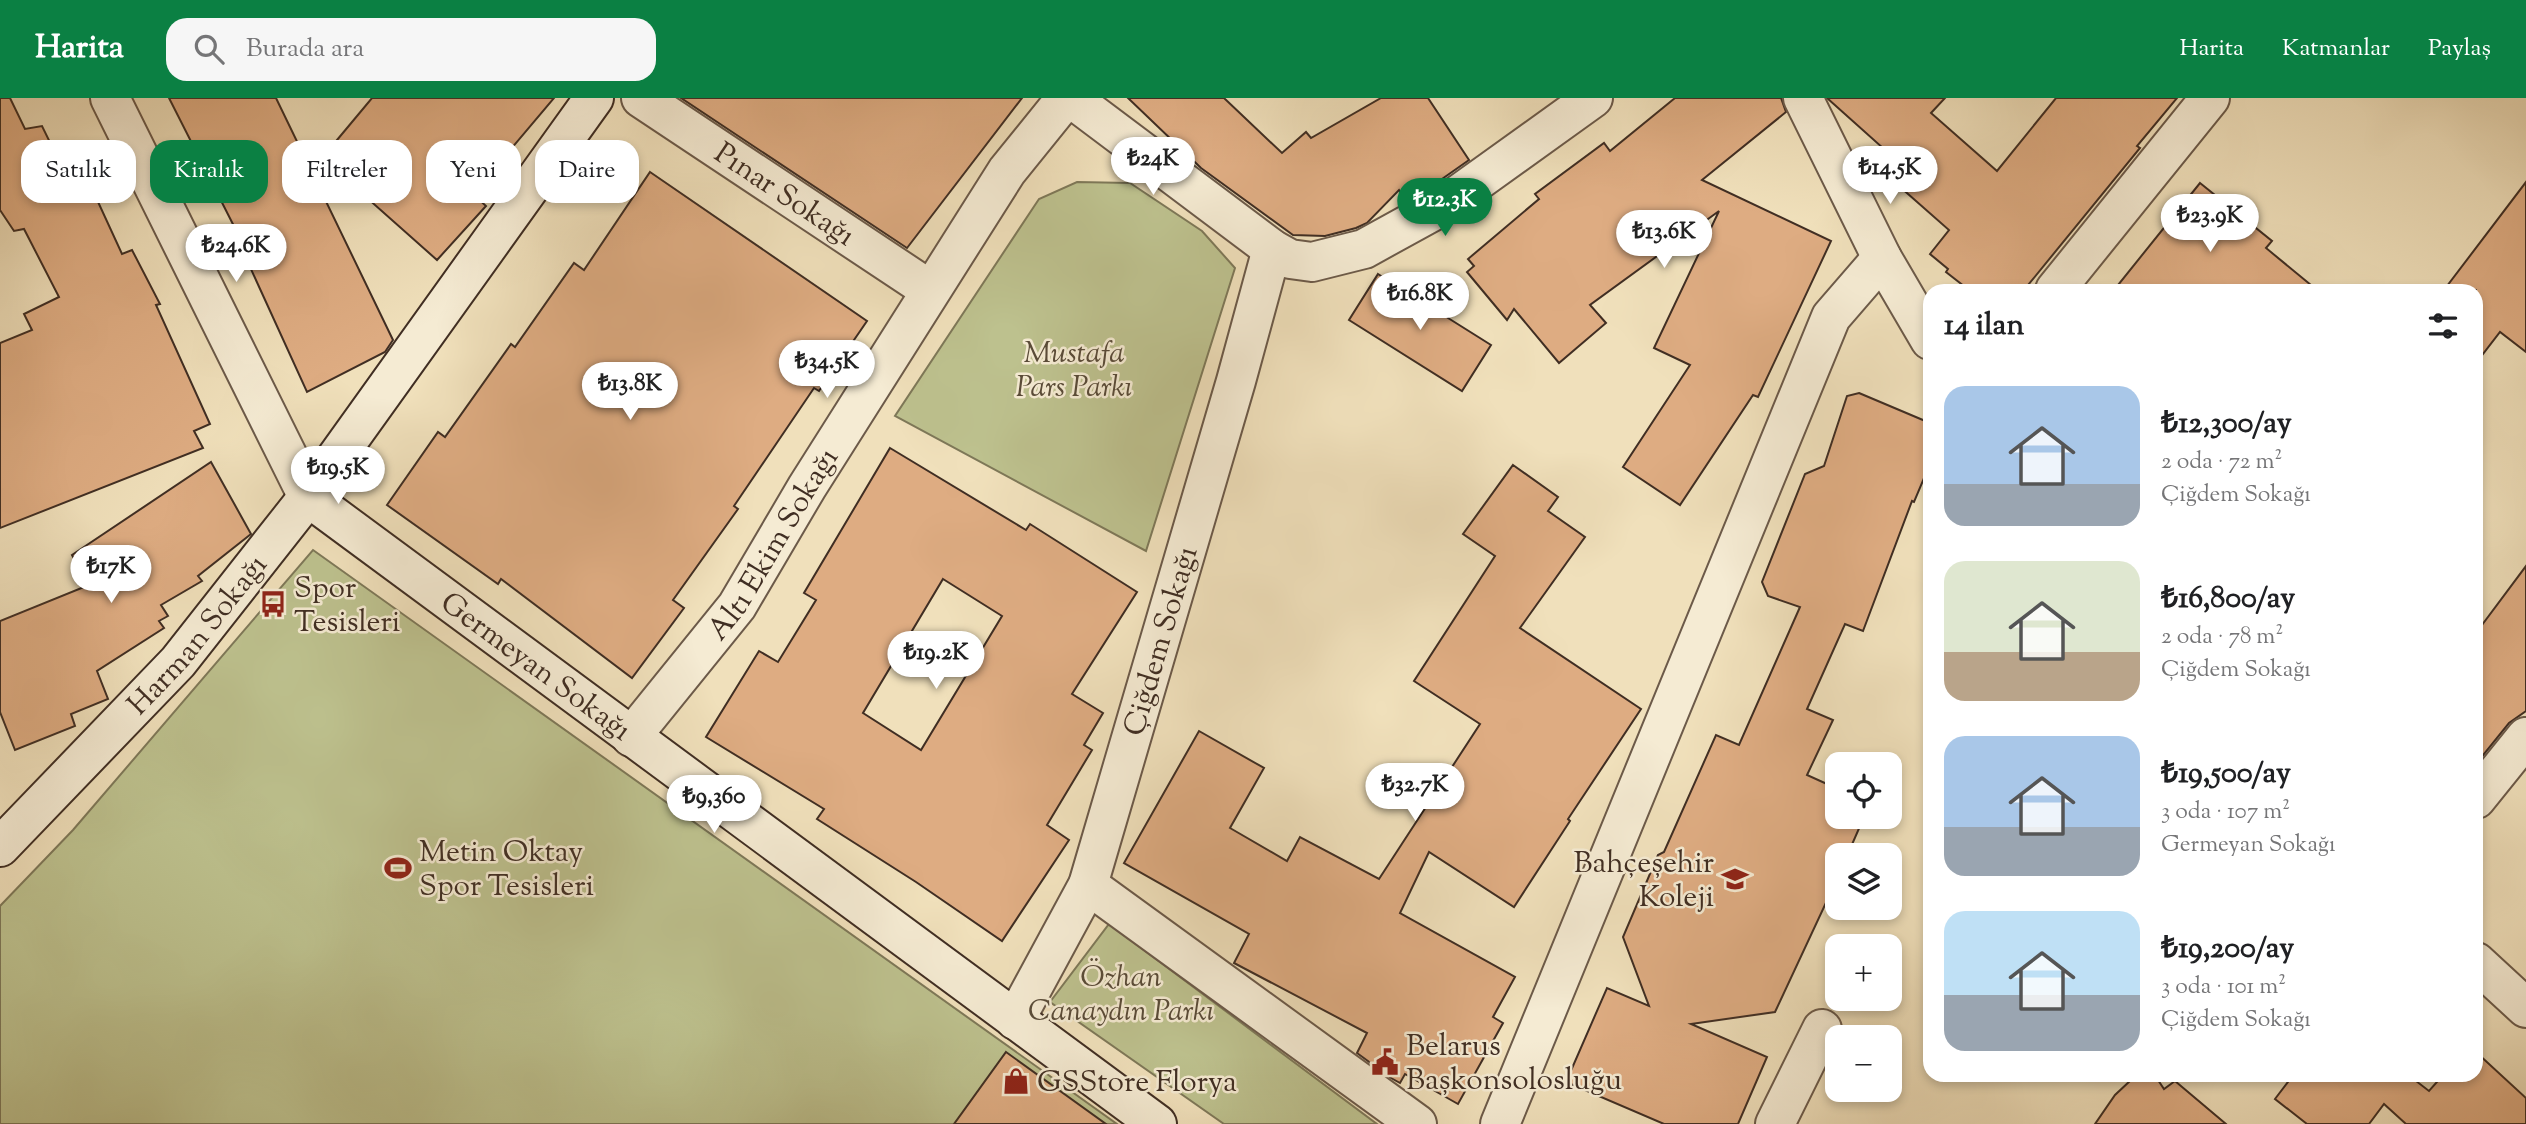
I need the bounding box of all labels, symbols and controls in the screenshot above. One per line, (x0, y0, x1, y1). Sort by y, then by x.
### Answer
search box (166, 18, 656, 81)
text: Harita (35, 25, 124, 73)
icon: search (190, 30, 228, 68)
text: Burada ara (246, 31, 364, 68)
text: Harita (2179, 32, 2244, 66)
text: Katmanlar (2282, 32, 2390, 66)
text: Paylaş (2428, 32, 2491, 66)
street label: Pınar Sokağı (705, 133, 863, 258)
pin: ₺24K (1112, 138, 1194, 197)
chip: Satılık (21, 140, 136, 203)
chip: Kiralık (150, 140, 268, 203)
chip: Filtreler (282, 140, 412, 203)
chip: Yeni (426, 140, 521, 203)
chip: Daire (535, 140, 639, 203)
text: ₺24K (1127, 143, 1179, 176)
pin: ₺14.5K (1833, 146, 1947, 206)
text: ₺14.5K (1859, 152, 1921, 185)
pin: ₺12.3K (1388, 178, 1502, 238)
text: ₺12.3K (1413, 184, 1477, 217)
pin: ₺23.9K (2153, 194, 2267, 254)
text: ₺23.9K (2177, 200, 2243, 233)
pin: ₺13.6K (1607, 211, 1721, 270)
text: ₺13.6K (1632, 216, 1696, 249)
pin: ₺24.6K (179, 225, 293, 284)
text: ₺24.6K (202, 230, 270, 263)
pin: ₺16.8K (1363, 272, 1477, 332)
text: ₺16.8K (1387, 278, 1453, 311)
text: 14 ilan (1944, 305, 2024, 348)
icon: filters (2424, 307, 2462, 345)
park label: Mustafa Pars Parkı (1016, 333, 1132, 410)
pin: ₺34.5K (770, 341, 884, 400)
text: ₺34.5K (795, 346, 859, 379)
pin: ₺13.8K (573, 362, 687, 422)
text: ₺13.8K (598, 368, 662, 401)
text: ₺12,300/ay (2161, 403, 2292, 446)
icon: home (2000, 414, 2084, 498)
street label: Altı Ekim Sokağı (698, 440, 850, 651)
pin: ₺19.5K (281, 446, 395, 506)
text: 2 oda · 72 m² (2161, 446, 2282, 479)
text: ₺19.5K (307, 452, 369, 485)
text: Çiğdem Sokağı (2161, 479, 2311, 512)
street label: Çiğdem Sokağı (1114, 542, 1210, 741)
pin: ₺17K (70, 546, 152, 605)
street label: Harman Sokağı (119, 546, 279, 726)
text: ₺17K (86, 551, 136, 584)
place label: Spor Tesisleri (294, 568, 400, 645)
text: ₺16,800/ay (2161, 578, 2295, 621)
street label: Germeyan Sokağı (431, 583, 639, 753)
bus stop icon: Spor Tesisleri (258, 589, 288, 619)
icon: home (2000, 589, 2084, 673)
text: 2 oda · 78 m² (2161, 621, 2283, 654)
pin: ₺19.2K (879, 632, 993, 691)
text: ₺19.2K (903, 637, 969, 670)
text: Çiğdem Sokağı (2161, 654, 2311, 687)
map controls (1825, 752, 1902, 1102)
button: locate (1825, 752, 1902, 829)
text: ₺19,500/ay (2161, 753, 2291, 796)
pin: ₺32.7K (1358, 764, 1472, 823)
icon: home (2000, 764, 2084, 848)
text: ₺32.7K (1381, 769, 1449, 802)
pin: ₺9,360 (657, 776, 771, 835)
text: ₺9,360 (683, 781, 745, 814)
text: 3 oda · 107 m² (2161, 796, 2290, 829)
text: Germeyan Sokağı (2161, 829, 2336, 862)
place label: Metin Oktay Spor Tesisleri (419, 832, 594, 909)
place label: Bahçeşehir Koleji (1574, 843, 1714, 920)
button: layers (1825, 843, 1902, 920)
sports icon: Metin Oktay Spor Tesisleri (383, 853, 413, 883)
school or university icon: Bahçeşehir Koleji (1720, 864, 1750, 894)
text: ₺19,200/ay (2161, 928, 2294, 971)
button: + (1825, 934, 1902, 1011)
icon: home (2000, 939, 2084, 1023)
park label: Özhan Canaydın Parkı (1028, 957, 1214, 1034)
text: 3 oda · 101 m² (2161, 971, 2286, 1004)
text: Çiğdem Sokağı (2161, 1004, 2311, 1037)
button: − (1825, 1025, 1902, 1102)
place label: Belarus Başkonsolosluğu (1406, 1026, 1622, 1103)
public building icon: Belarus Başkonsolosluğu (1370, 1047, 1400, 1077)
place label: GSStore Florya (1037, 1062, 1237, 1105)
shop icon: GSStore Florya (1001, 1066, 1031, 1096)

